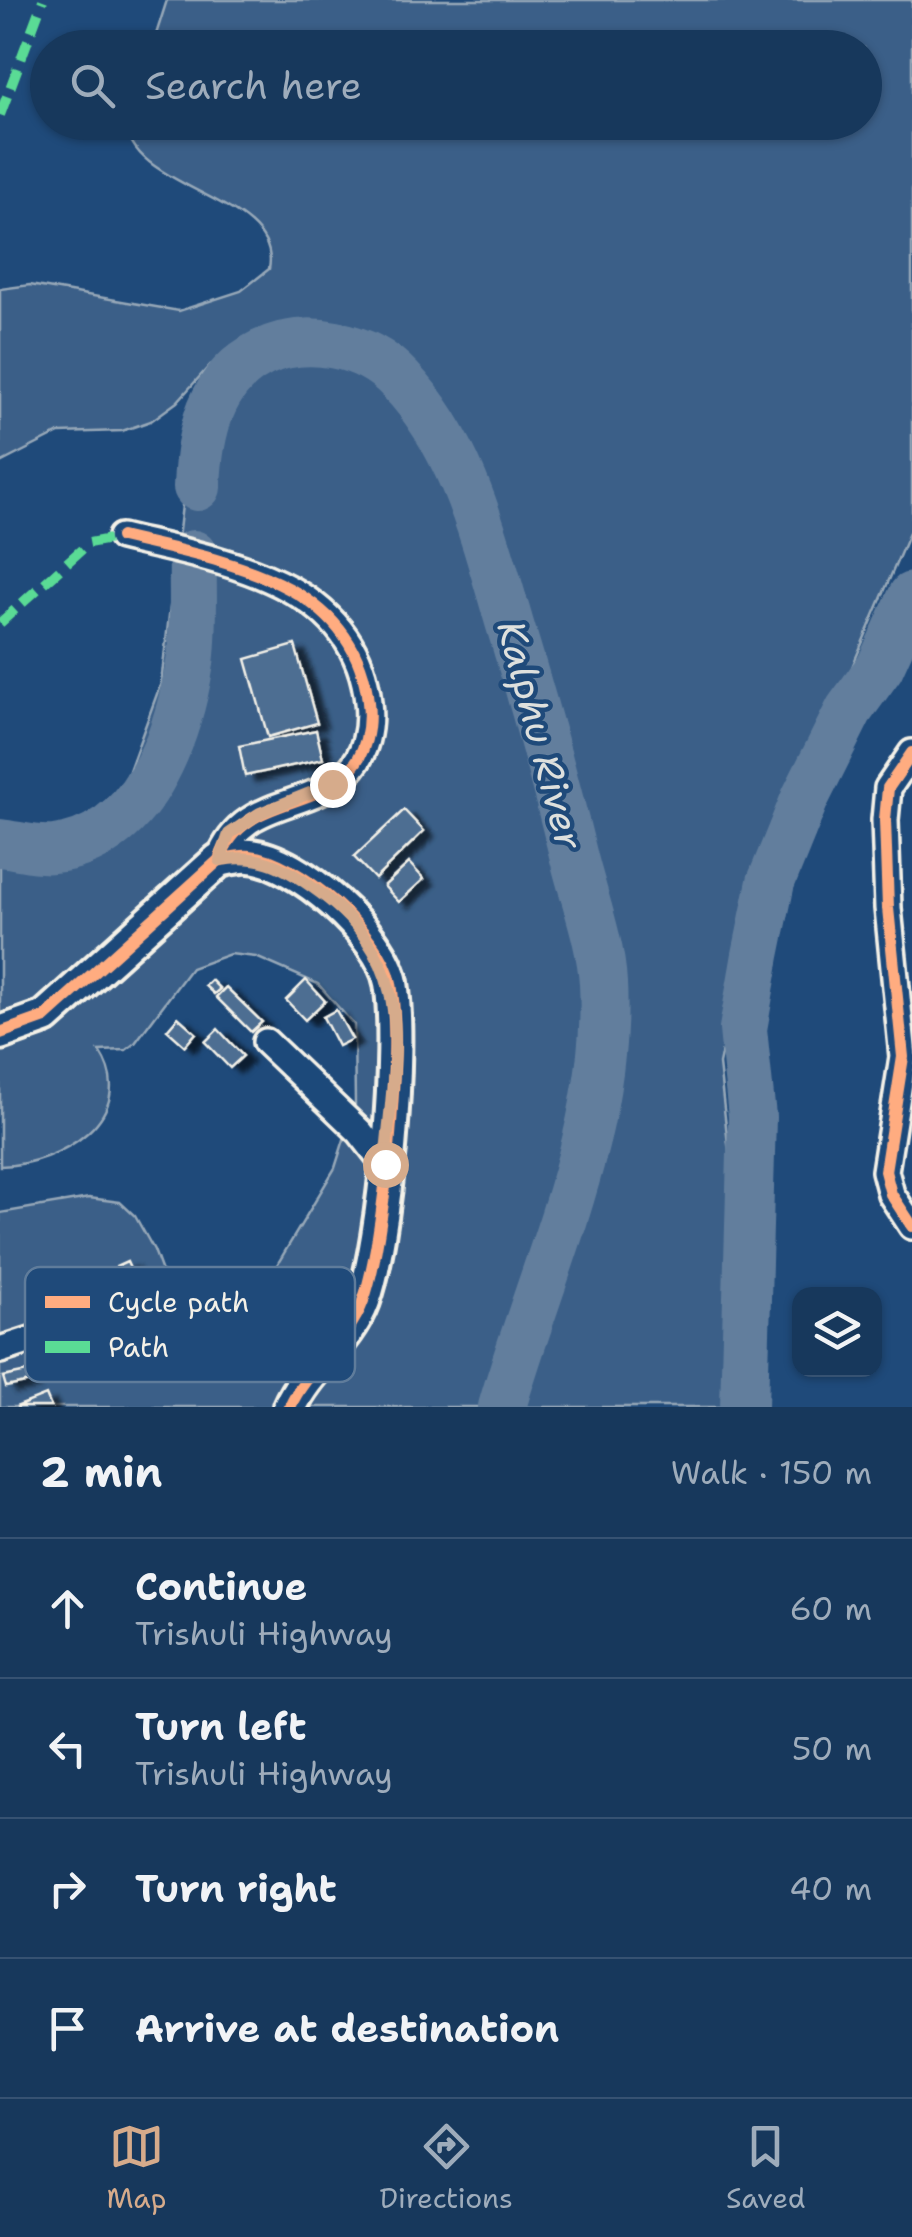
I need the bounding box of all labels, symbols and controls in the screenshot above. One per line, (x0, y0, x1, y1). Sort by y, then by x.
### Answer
search box (30, 30, 882, 140)
icon: search (65, 58, 120, 113)
text: Search here (145, 60, 362, 111)
water label: Kalphu River (485, 615, 596, 856)
route end (310, 762, 356, 808)
route start (363, 1142, 409, 1188)
legend (25, 1267, 355, 1382)
text: Cycle path (108, 1283, 250, 1321)
map controls (792, 1287, 882, 1377)
button: layers (792, 1287, 882, 1377)
text: Path (108, 1328, 169, 1366)
text: 2 min (40, 1444, 162, 1500)
text: Walk · 150 m (671, 1451, 872, 1494)
text: Continue (135, 1561, 307, 1612)
icon: ahead (40, 1581, 95, 1636)
text: 60 m (790, 1587, 872, 1630)
text: Trishuli Highway (135, 1612, 393, 1655)
text: Turn left (135, 1701, 307, 1752)
icon: left (40, 1721, 95, 1776)
text: 50 m (792, 1727, 872, 1770)
text: Trishuli Highway (135, 1752, 393, 1795)
icon: right (40, 1861, 95, 1916)
text: Turn right (135, 1863, 337, 1914)
text: 40 m (789, 1867, 872, 1910)
icon: arrive (40, 2001, 95, 2056)
text: Arrive at destination (135, 2003, 559, 2054)
tab: Map (107, 2119, 166, 2217)
tab: Directions (379, 2119, 513, 2217)
tab: Saved (726, 2119, 805, 2217)

